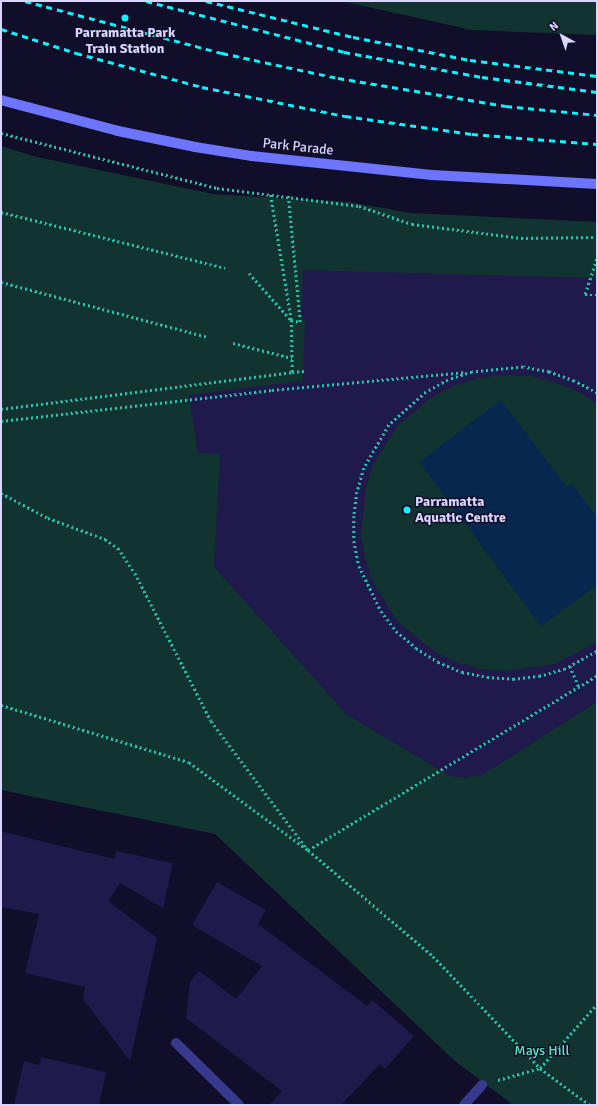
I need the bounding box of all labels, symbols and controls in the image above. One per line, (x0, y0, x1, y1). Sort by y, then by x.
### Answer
marker: Parramatta Park Train Station (120, 13, 130, 23)
north arrow (542, 16, 582, 56)
text: N (547, 19, 561, 34)
place label: Parramatta Park Train Station (75, 25, 175, 58)
street label: Park Parade (262, 135, 334, 159)
place label: Parramatta Aquatic Centre (415, 494, 506, 526)
marker: Parramatta Aquatic Centre (402, 505, 412, 515)
park label: Mays Hill (514, 1043, 570, 1059)

